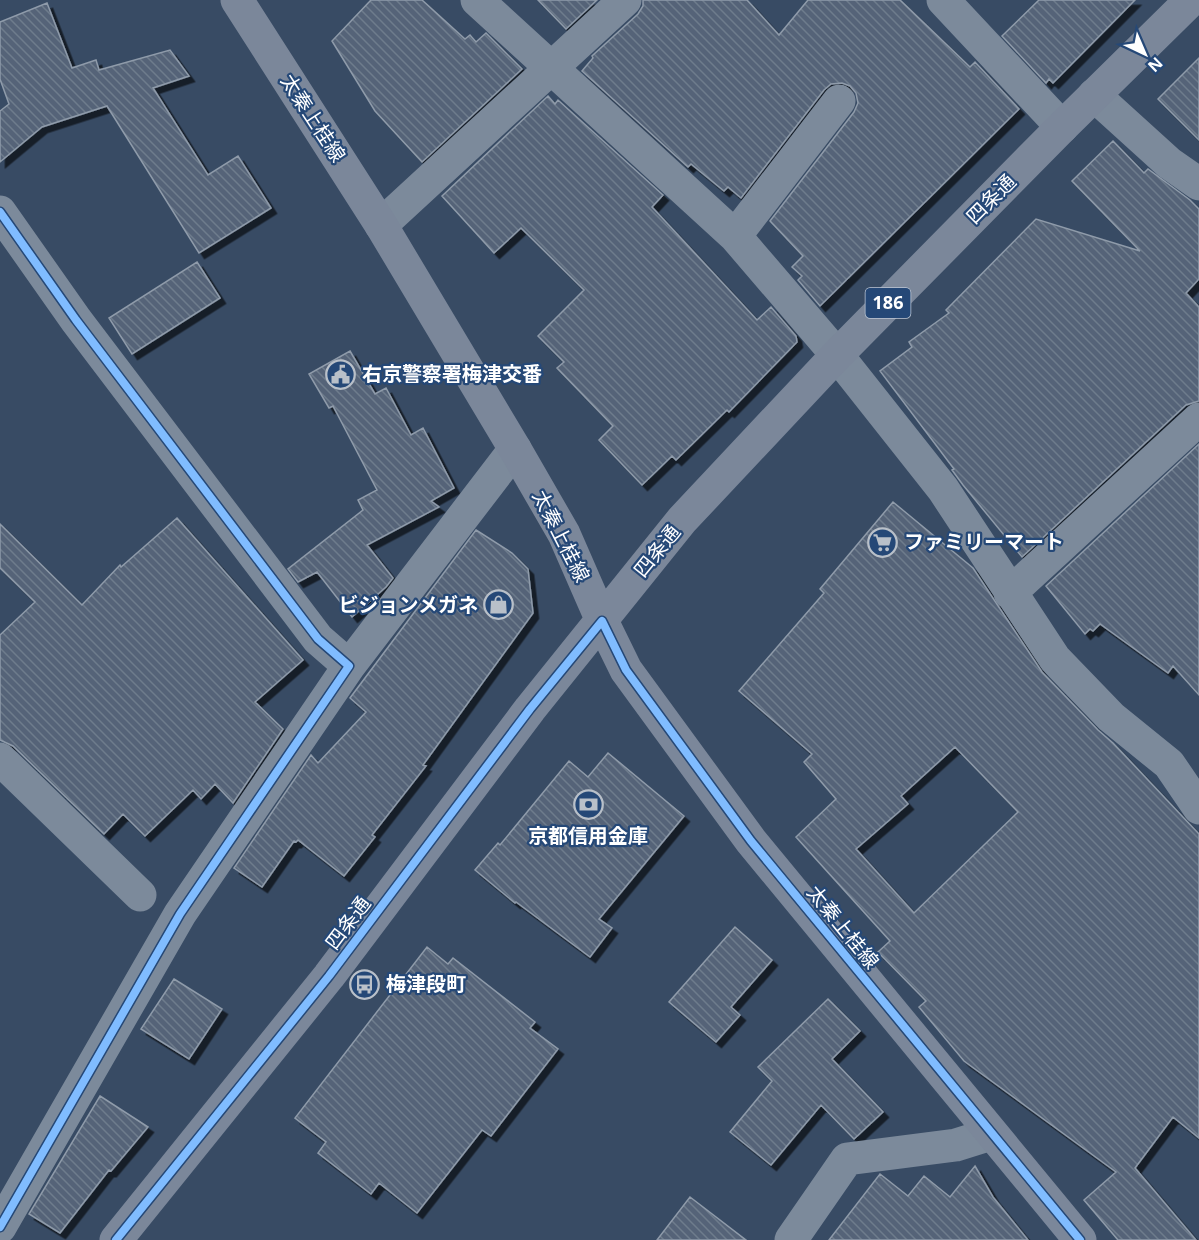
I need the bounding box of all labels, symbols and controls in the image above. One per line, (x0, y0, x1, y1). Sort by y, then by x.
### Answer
north arrow (1115, 24, 1175, 84)
text: N (1143, 52, 1168, 77)
street label: 太秦上桂線 (275, 68, 352, 167)
street label: 四条通 (960, 168, 1021, 229)
road number: 186 (866, 288, 910, 318)
public building icon: 右京警察署梅津交番 (325, 358, 357, 390)
place label: 右京警察署梅津交番 (362, 360, 542, 387)
street label: 太秦上桂線 (527, 485, 596, 586)
street label: 四条通 (627, 519, 686, 582)
supermarket icon: ファミリーマート (867, 526, 899, 558)
place label: ファミリーマート (904, 528, 1064, 555)
shop icon: ビジョンメガネ (483, 589, 515, 621)
place label: ビジョンメガネ (339, 591, 478, 618)
bank icon: 京都信用金庫 (572, 789, 604, 821)
place label: 京都信用金庫 (528, 822, 648, 849)
street label: 太秦上桂線 (801, 879, 885, 974)
street label: 四条通 (319, 891, 376, 955)
bus stop icon: 梅津段町 (349, 968, 381, 1000)
place label: 梅津段町 (386, 970, 466, 997)

